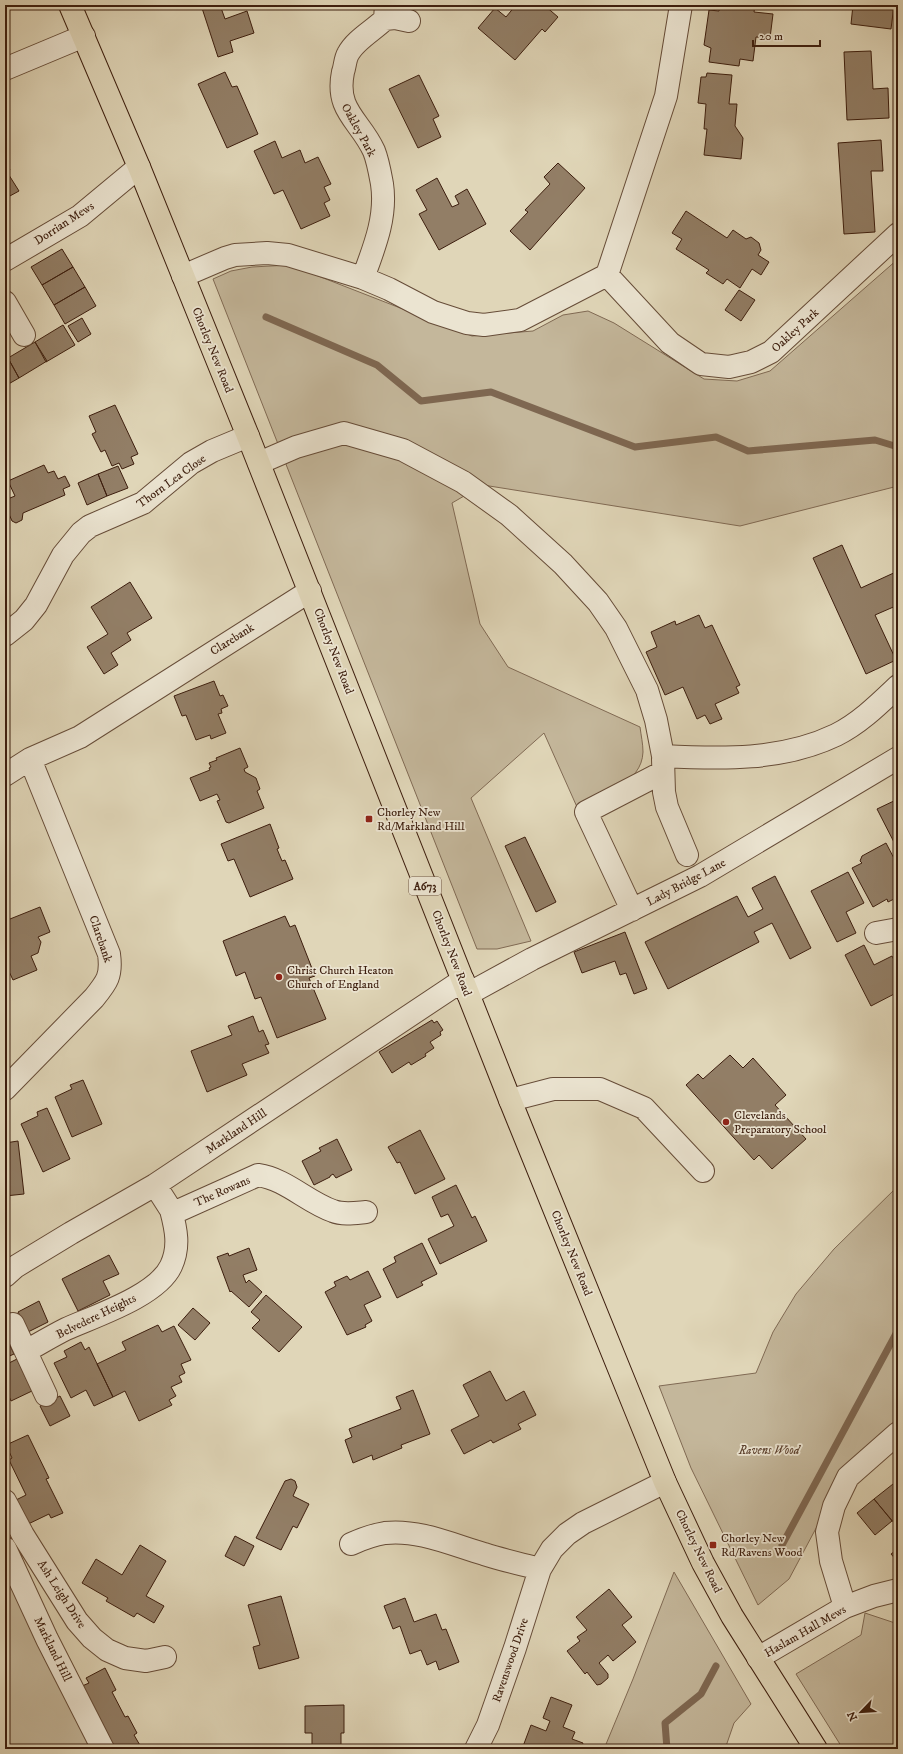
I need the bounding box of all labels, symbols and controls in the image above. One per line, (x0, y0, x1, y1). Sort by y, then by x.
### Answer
scale bar (753, 22, 820, 48)
text: 20 m (759, 29, 783, 44)
street label: Oakley Park (338, 101, 379, 160)
street label: Dorrian Mews (32, 199, 97, 248)
street label: Chorley New Road (189, 305, 237, 395)
street label: Oakley Park (768, 305, 822, 356)
street label: Thorn Lea Close (134, 451, 209, 512)
street label: Chorley New Road (310, 606, 357, 696)
street label: Clarebank (207, 620, 257, 659)
place label: Chorley New Rd/Markland Hill (377, 805, 465, 834)
marker: Chorley New Rd/Markland Hill (364, 814, 374, 824)
street label: Lady Bridge Lane (644, 855, 728, 910)
road number: A673 (409, 877, 441, 895)
street label: Chorley New Road (428, 908, 475, 998)
street label: Clarebank (85, 914, 116, 965)
place label: Christ Church Heaton Church of England (287, 963, 394, 992)
marker: Christ Church Heaton Church of England (274, 972, 284, 982)
street label: Markland Hill (203, 1105, 270, 1157)
place label: Clevelands Preparatory School (734, 1108, 827, 1137)
marker: Clevelands Preparatory School (721, 1117, 731, 1127)
street label: The Rowans (192, 1172, 253, 1210)
street label: Chorley New Road (548, 1208, 596, 1298)
street label: Belvedere Heights (54, 1291, 139, 1342)
park label: Ravens Wood (738, 1443, 802, 1458)
street label: Chorley New Road (672, 1507, 725, 1595)
place label: Chorley New Rd/Ravens Wood (721, 1531, 802, 1560)
marker: Chorley New Rd/Ravens Wood (708, 1540, 718, 1550)
street label: Ash Leigh Drive (34, 1557, 89, 1631)
street label: Haslam Hall Mews (762, 1602, 849, 1661)
street label: Markland Hill (30, 1614, 75, 1684)
street label: Ravenswood Drive (489, 1616, 532, 1704)
north arrow (841, 1692, 881, 1732)
text: N (845, 1709, 861, 1723)

